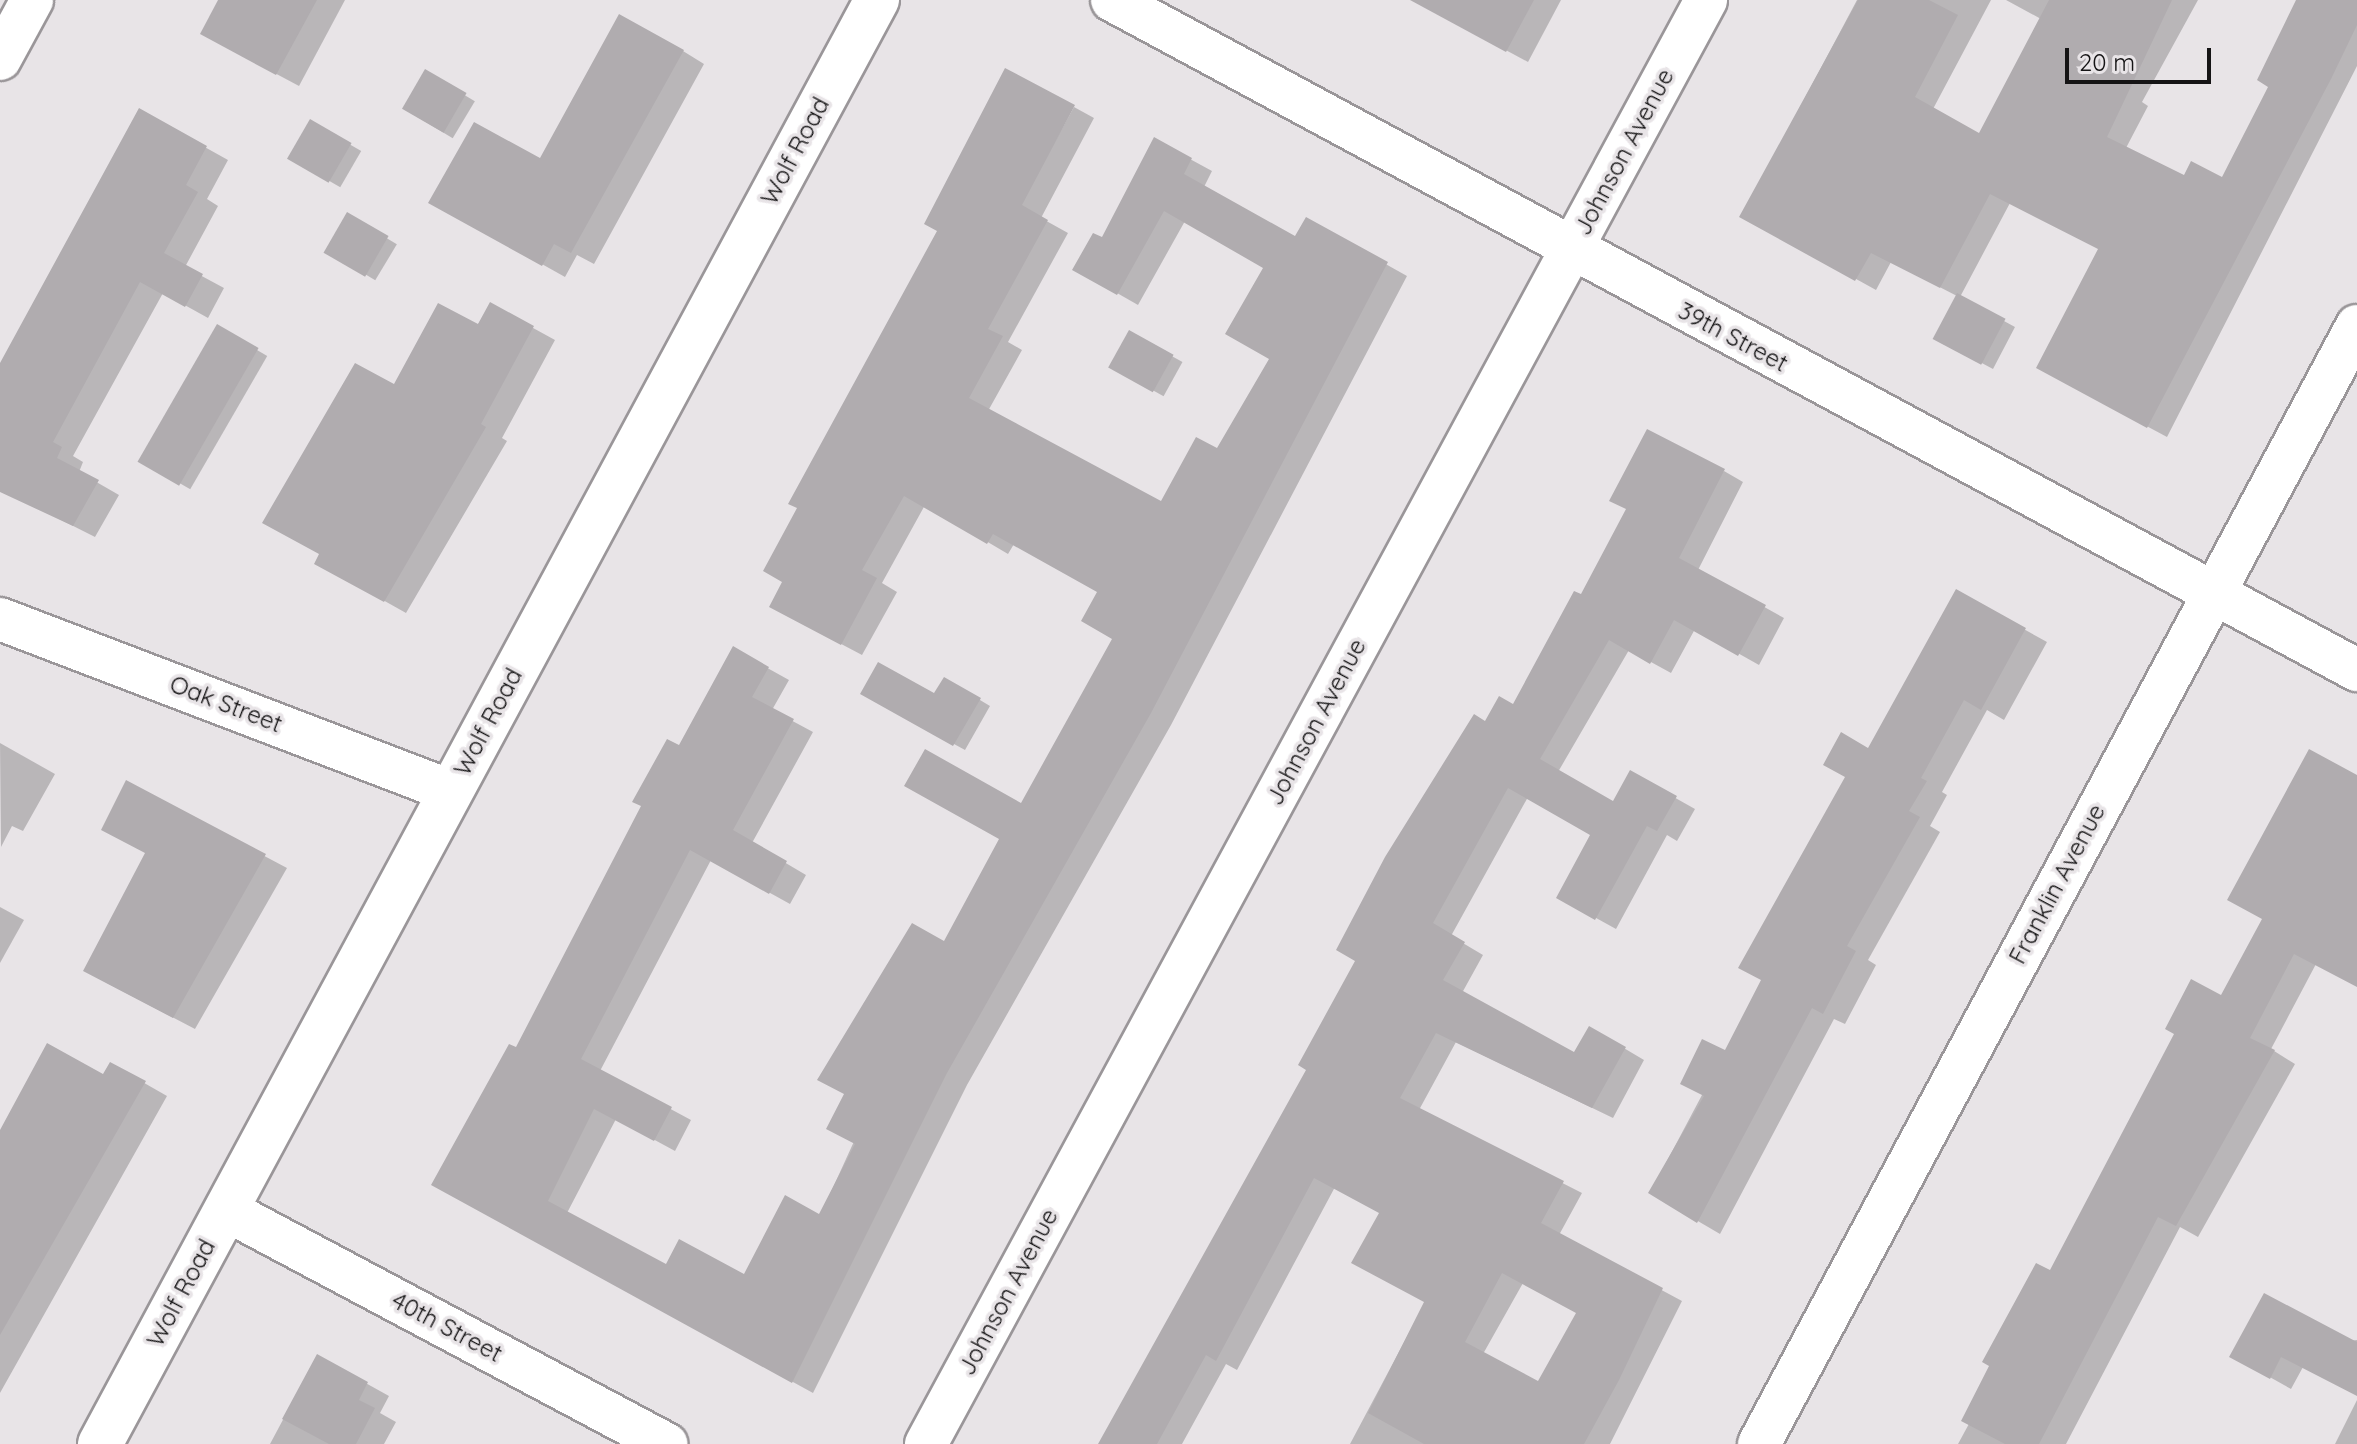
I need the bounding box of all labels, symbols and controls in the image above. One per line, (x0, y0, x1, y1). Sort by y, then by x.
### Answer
scale bar (2069, 32, 2215, 82)
text: 20 m (2079, 47, 2135, 77)
street label: Johnson Avenue (1568, 64, 1680, 240)
street label: Wolf Road (755, 92, 835, 210)
street label: 39th Street (1673, 296, 1793, 378)
street label: Johnson Avenue (1260, 634, 1372, 810)
street label: Wolf Road (448, 663, 528, 781)
street label: Oak Street (166, 669, 286, 739)
street label: Franklin Avenue (2003, 799, 2111, 969)
street label: Johnson Avenue (952, 1204, 1064, 1380)
street label: Wolf Road (141, 1234, 221, 1352)
street label: 40th Street (387, 1286, 507, 1368)

